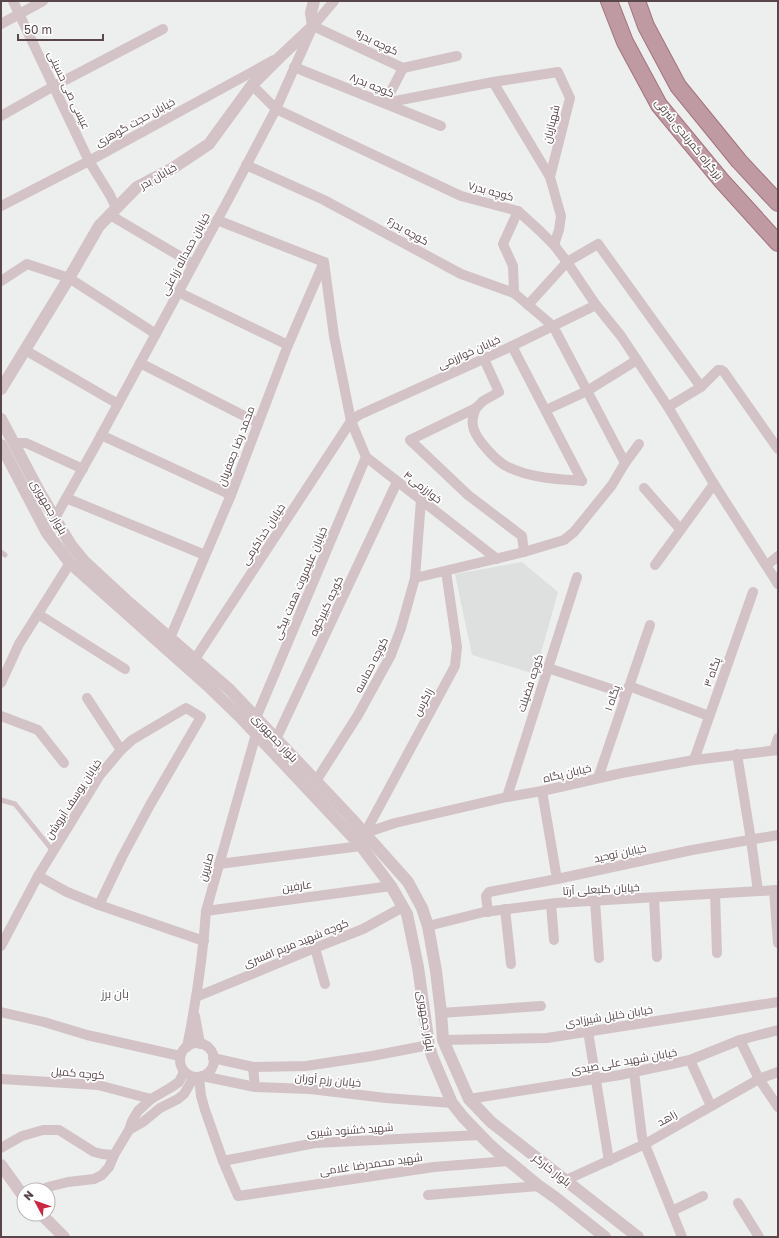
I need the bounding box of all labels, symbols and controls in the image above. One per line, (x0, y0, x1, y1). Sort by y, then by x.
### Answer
scale bar (18, 16, 103, 42)
text: 50 m (24, 22, 52, 37)
street label: کوچه بدر۹ (353, 26, 401, 58)
street label: عیسی صی حسینی (45, 49, 93, 131)
street label: کوچه بدر۸ (348, 70, 397, 100)
street label: خیابان حجت گوهری (93, 94, 177, 150)
street label: بزرگراه کمربندی شرقی (652, 95, 726, 183)
street label: شهبازیان (539, 103, 563, 145)
street label: خیابان بدر (136, 160, 179, 193)
street label: کوچه بدر۷ (466, 178, 516, 204)
street label: خیابان حمداله زراعتی (157, 210, 213, 298)
street label: کوچه بدر۶ (385, 214, 431, 248)
street label: خیابان خوارزمی (436, 332, 502, 372)
street label: محمد رضا جعفریان (214, 404, 258, 488)
street label: خوارزمی۴ (401, 468, 445, 506)
street label: بلوار جمهوری (28, 477, 70, 537)
street label: خیابان خداکرمی (238, 501, 288, 567)
street label: خیابان علیمروت همت بیگی (270, 524, 330, 642)
street label: کوچه کبیرکوه (306, 574, 346, 638)
street label: کوچه حماسه (351, 635, 391, 695)
street label: کوچه فضیلت (514, 652, 546, 714)
street label: پگاه ۳ (700, 655, 724, 689)
street label: پگاه ۱ (601, 683, 623, 713)
street label: زاگرس (410, 685, 436, 718)
street label: بلوار جمهوری (249, 711, 301, 765)
street label: خیابان یوسف آبروشن (42, 756, 104, 842)
street label: خیابان پگاه (541, 761, 593, 785)
street label: خیابان توحید (592, 841, 648, 865)
street label: صابرین (195, 851, 217, 883)
street label: عارفین (281, 877, 313, 895)
street label: خیابان کلبعلی آرتا (562, 880, 640, 898)
street label: کوچه شهید مریم افسری (241, 915, 351, 971)
district label: بان برز (100, 986, 129, 1001)
street label: بلوار جمهوری (414, 990, 438, 1052)
street label: خیابان خلیل شیرزادی (564, 1002, 654, 1030)
street label: خیابان شهید علی صیدی (570, 1045, 678, 1077)
street label: کوچه کمیل (51, 1064, 105, 1082)
street label: خیابان رزم آوران (294, 1070, 362, 1091)
street label: زاهد (655, 1107, 679, 1129)
street label: شهید خشنود شیری (306, 1120, 394, 1140)
street label: شهید محمدرضا غلامی (319, 1150, 423, 1178)
street label: بلوار کارگر (529, 1150, 574, 1189)
north arrow (16, 1182, 56, 1222)
text: N (20, 1188, 36, 1203)

